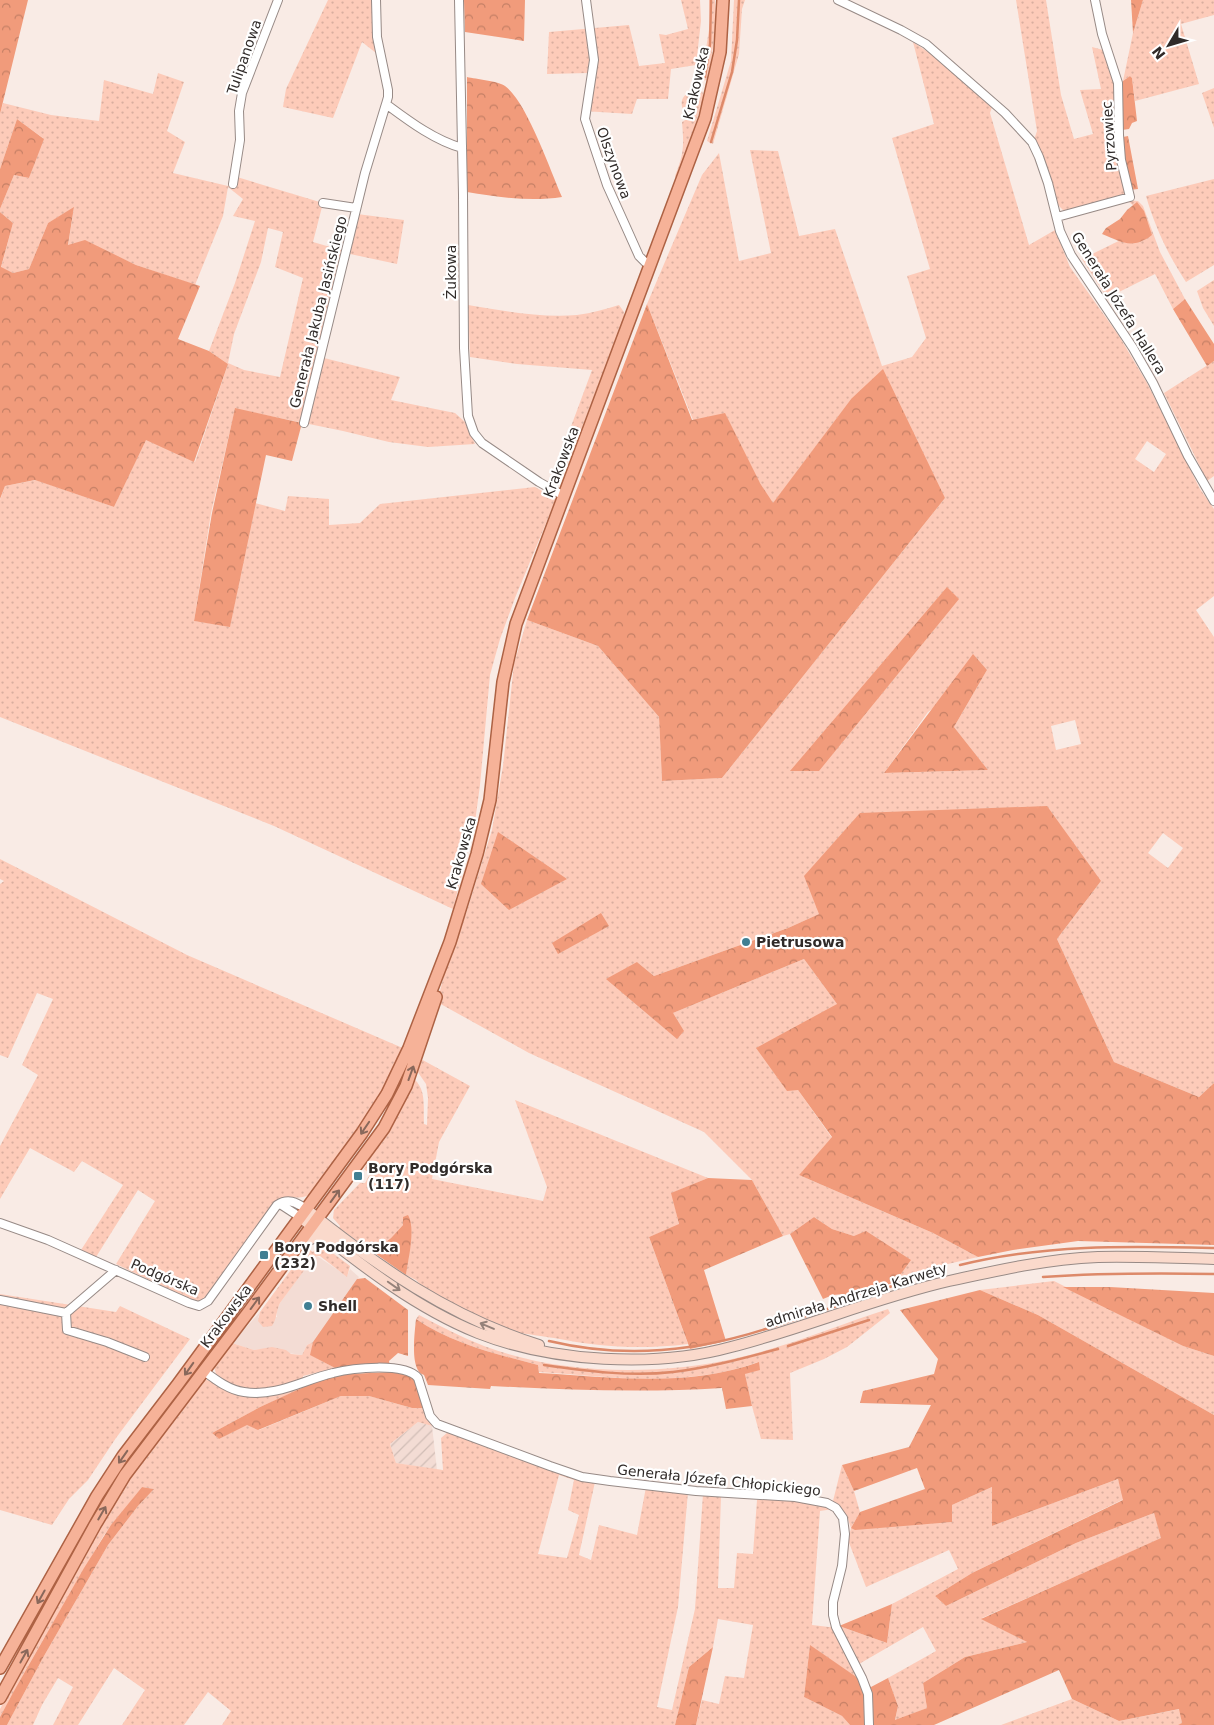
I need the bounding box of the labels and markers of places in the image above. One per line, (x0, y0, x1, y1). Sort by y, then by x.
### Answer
place label: Pietrusowa (756, 934, 844, 950)
marker: Pietrusowa (740, 936, 752, 948)
place label: Bory Podgórska (117) (368, 1160, 493, 1192)
marker: Bory Podgórska (117) (352, 1170, 364, 1182)
place label: Bory Podgórska (232) (274, 1239, 399, 1271)
marker: Bory Podgórska (232) (258, 1249, 270, 1261)
place label: Shell (318, 1298, 357, 1314)
marker: Shell (302, 1300, 314, 1312)

